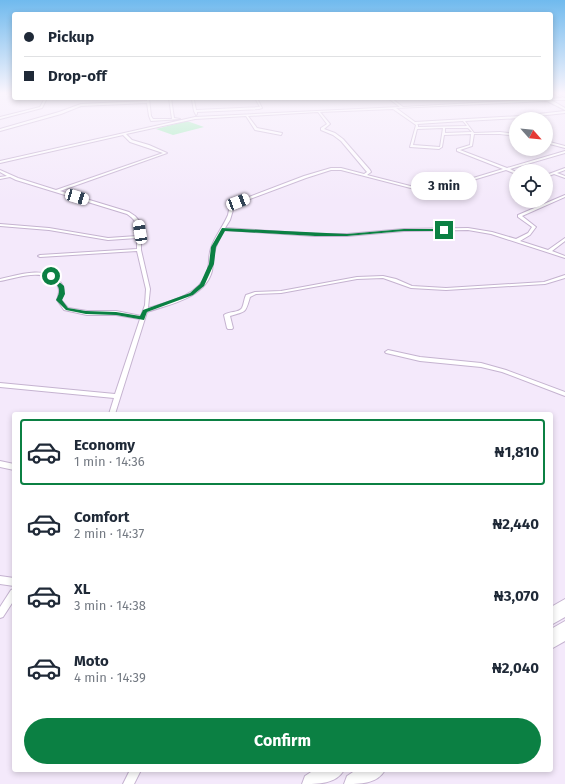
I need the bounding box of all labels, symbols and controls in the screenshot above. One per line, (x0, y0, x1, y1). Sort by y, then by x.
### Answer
text: Pickup (48, 28, 94, 46)
text: Drop-off (48, 67, 107, 85)
north arrow (509, 112, 553, 156)
map controls (509, 112, 553, 208)
button: locate (509, 164, 553, 208)
callout: 3 min (411, 172, 477, 200)
text: 3 min (428, 178, 460, 193)
car (64, 188, 90, 206)
car (225, 192, 251, 212)
car (132, 219, 148, 245)
route end (435, 221, 453, 239)
route start (42, 267, 60, 285)
icon: car (26, 434, 62, 470)
text: Economy (74, 436, 135, 454)
text: ₦1,810 (495, 443, 539, 461)
text: 1 min · 14:36 (74, 454, 145, 469)
icon: car (26, 506, 62, 542)
text: Comfort (74, 508, 130, 526)
text: ₦2,440 (492, 515, 539, 533)
text: 2 min · 14:37 (74, 526, 144, 541)
icon: car (26, 578, 62, 614)
text: XL (74, 580, 90, 598)
text: ₦3,070 (494, 587, 539, 605)
text: 3 min · 14:38 (74, 598, 146, 613)
icon: car (26, 650, 62, 686)
text: Moto (74, 652, 109, 670)
text: ₦2,040 (492, 659, 539, 677)
text: 4 min · 14:39 (74, 670, 146, 685)
button: Confirm (24, 718, 541, 764)

